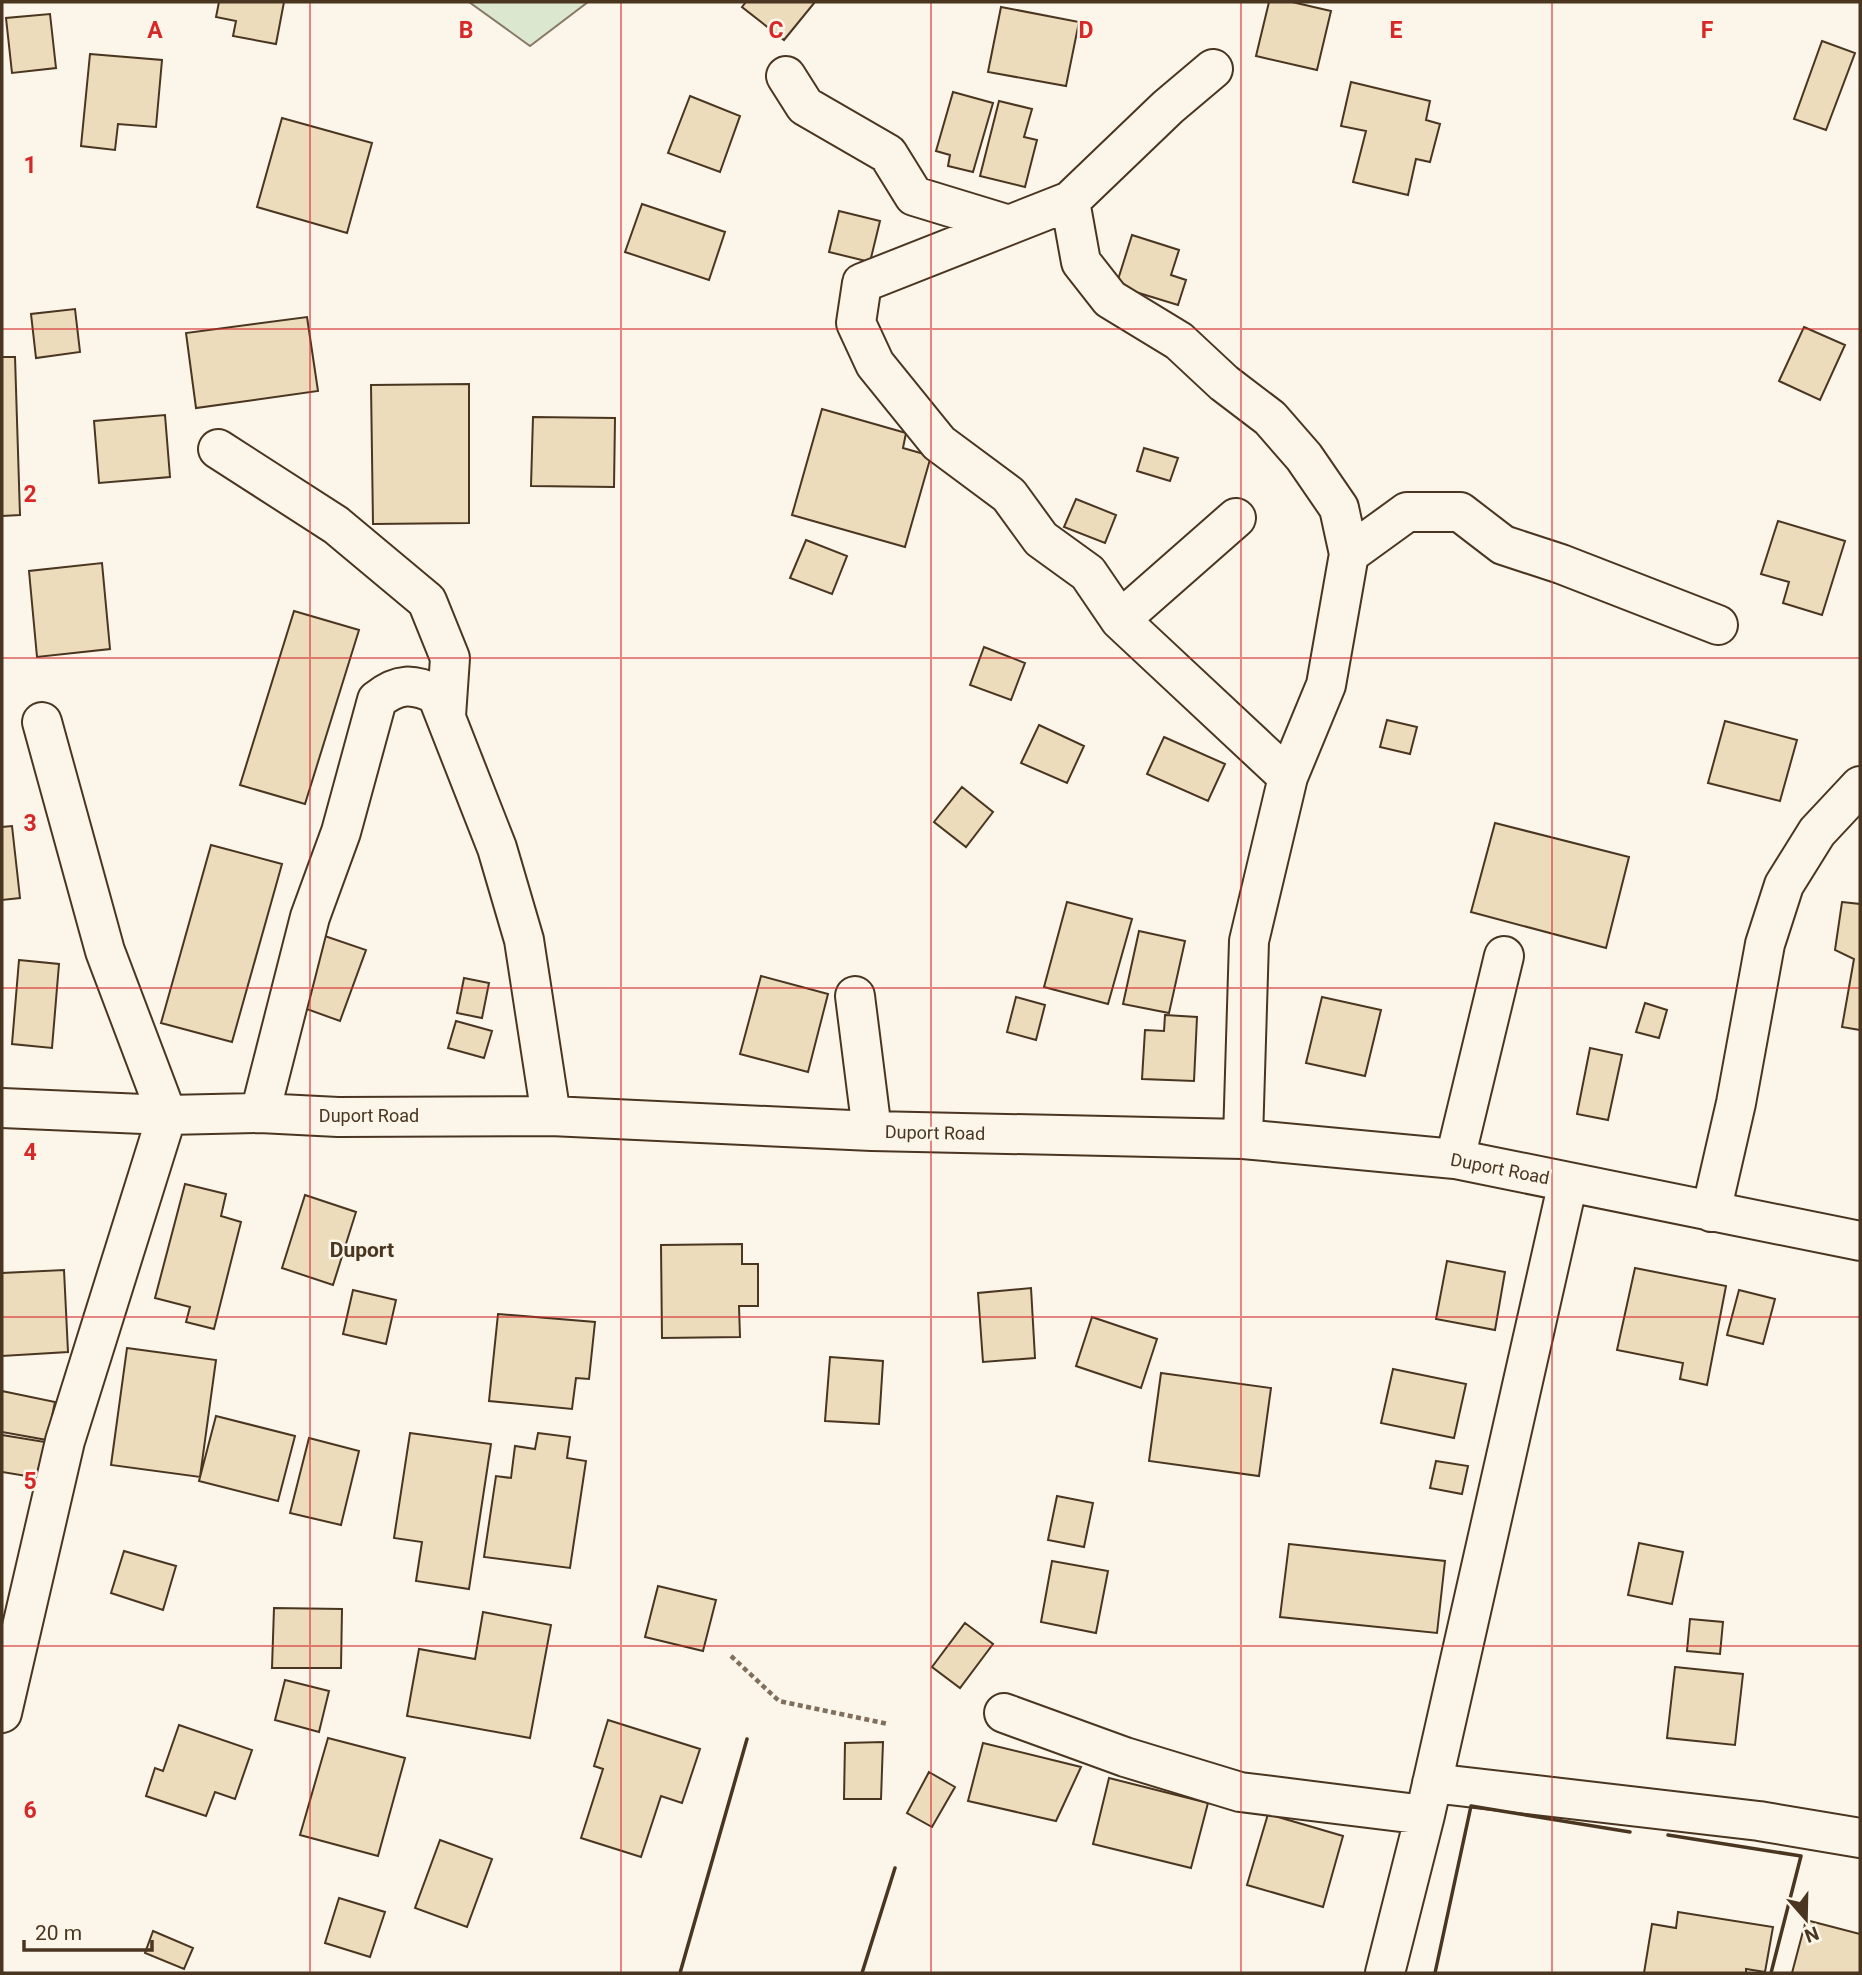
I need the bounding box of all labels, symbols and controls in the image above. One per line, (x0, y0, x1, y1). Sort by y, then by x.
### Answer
text: A (147, 17, 163, 44)
text: B (459, 17, 473, 44)
text: C (768, 17, 784, 44)
text: D (1079, 17, 1093, 44)
text: E (1390, 17, 1403, 44)
text: F (1701, 17, 1714, 44)
text: 1 (23, 152, 37, 179)
text: 2 (23, 481, 37, 508)
text: 3 (23, 810, 37, 837)
street label: Duport Road (319, 1105, 419, 1126)
street label: Duport Road (885, 1121, 985, 1144)
text: 4 (23, 1139, 37, 1166)
street label: Duport Road (1449, 1149, 1551, 1188)
district label: Duport (330, 1238, 394, 1262)
text: 5 (23, 1468, 37, 1495)
text: 6 (23, 1797, 37, 1824)
north arrow (1771, 1884, 1841, 1954)
scale bar (24, 1909, 152, 1953)
text: 20 m (35, 1921, 82, 1945)
text: N (1801, 1921, 1822, 1948)

